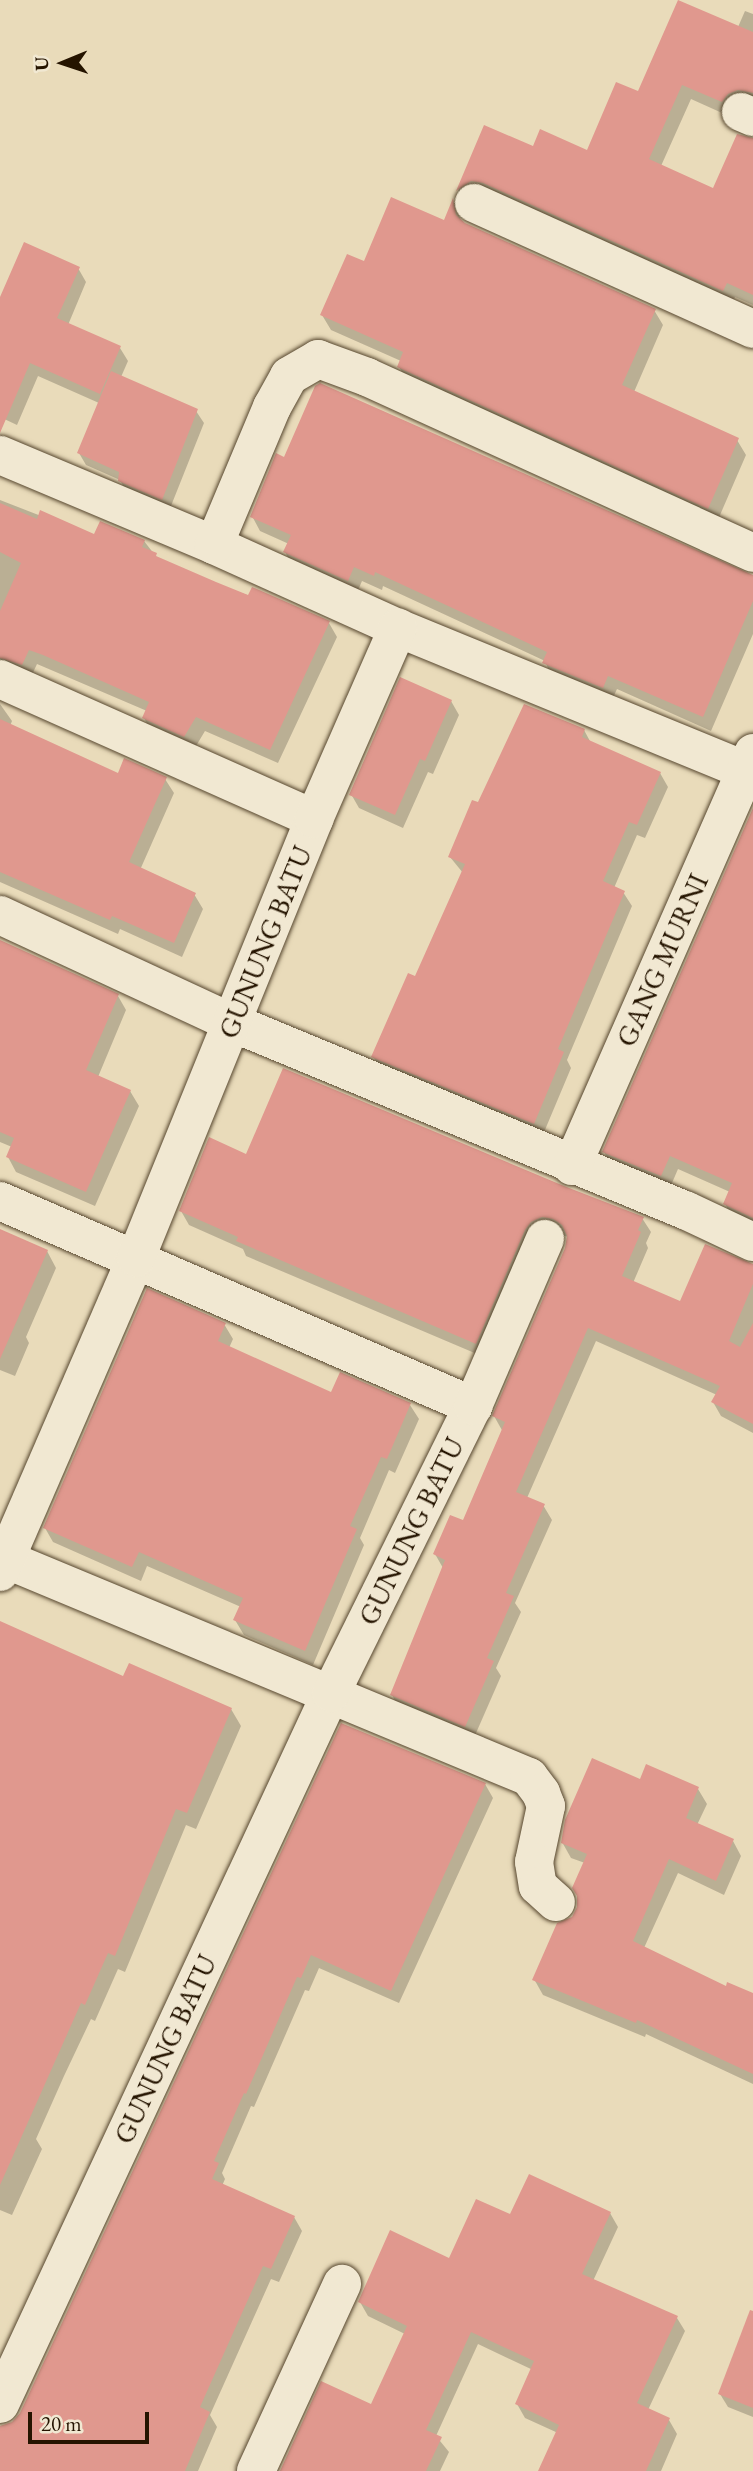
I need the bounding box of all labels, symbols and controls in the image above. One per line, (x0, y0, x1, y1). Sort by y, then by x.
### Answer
north arrow (28, 28, 98, 98)
text: U (29, 56, 54, 71)
street label: GUNUNG BATU (211, 841, 319, 1043)
street label: GANG MURNI (609, 868, 715, 1052)
street label: GUNUNG BATU (351, 1432, 471, 1630)
street label: GUNUNG BATU (107, 1949, 223, 2149)
scale bar (32, 2398, 152, 2442)
text: 20 m (41, 2410, 82, 2437)

